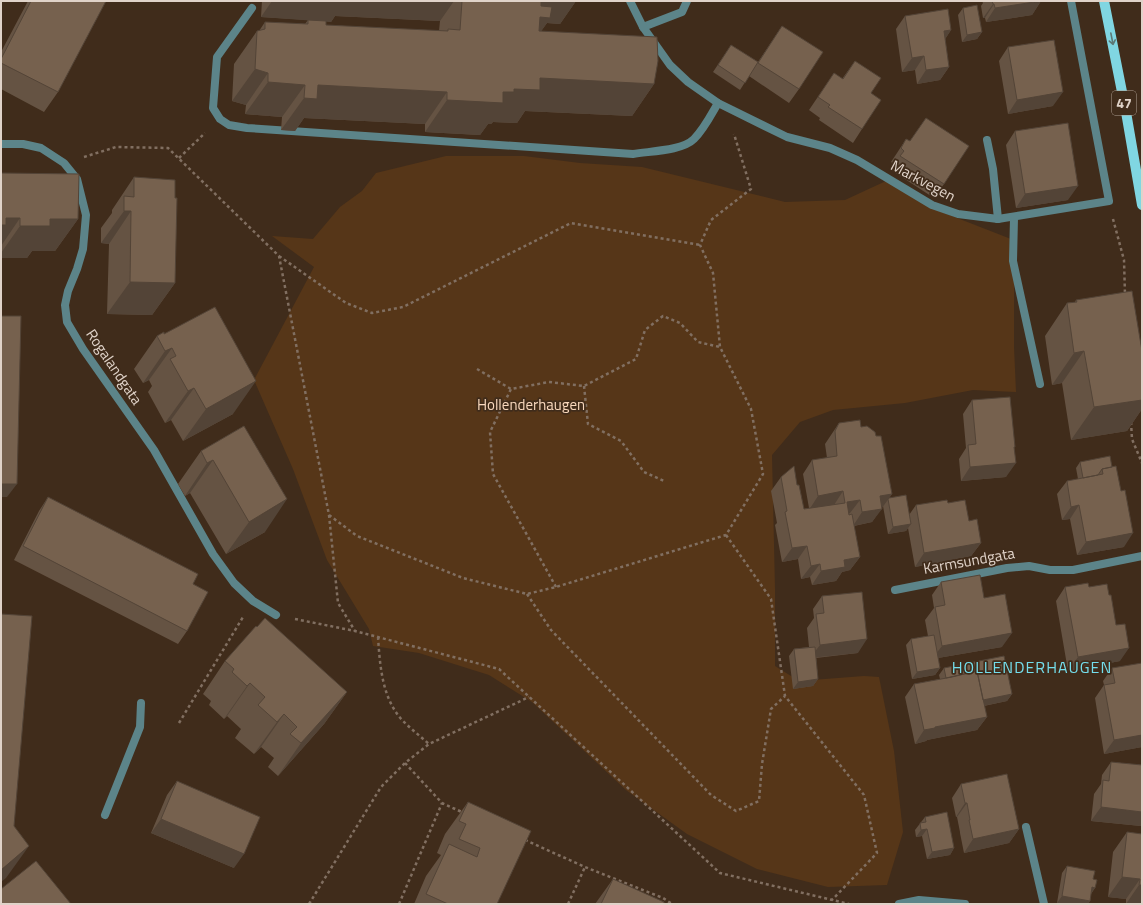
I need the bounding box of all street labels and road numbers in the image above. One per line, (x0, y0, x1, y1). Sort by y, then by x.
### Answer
road number: 47 (1112, 91, 1136, 115)
street label: Markvegen (887, 154, 960, 207)
street label: Rogalandgata (80, 324, 149, 410)
street label: Karmsundgata (921, 541, 1017, 580)

